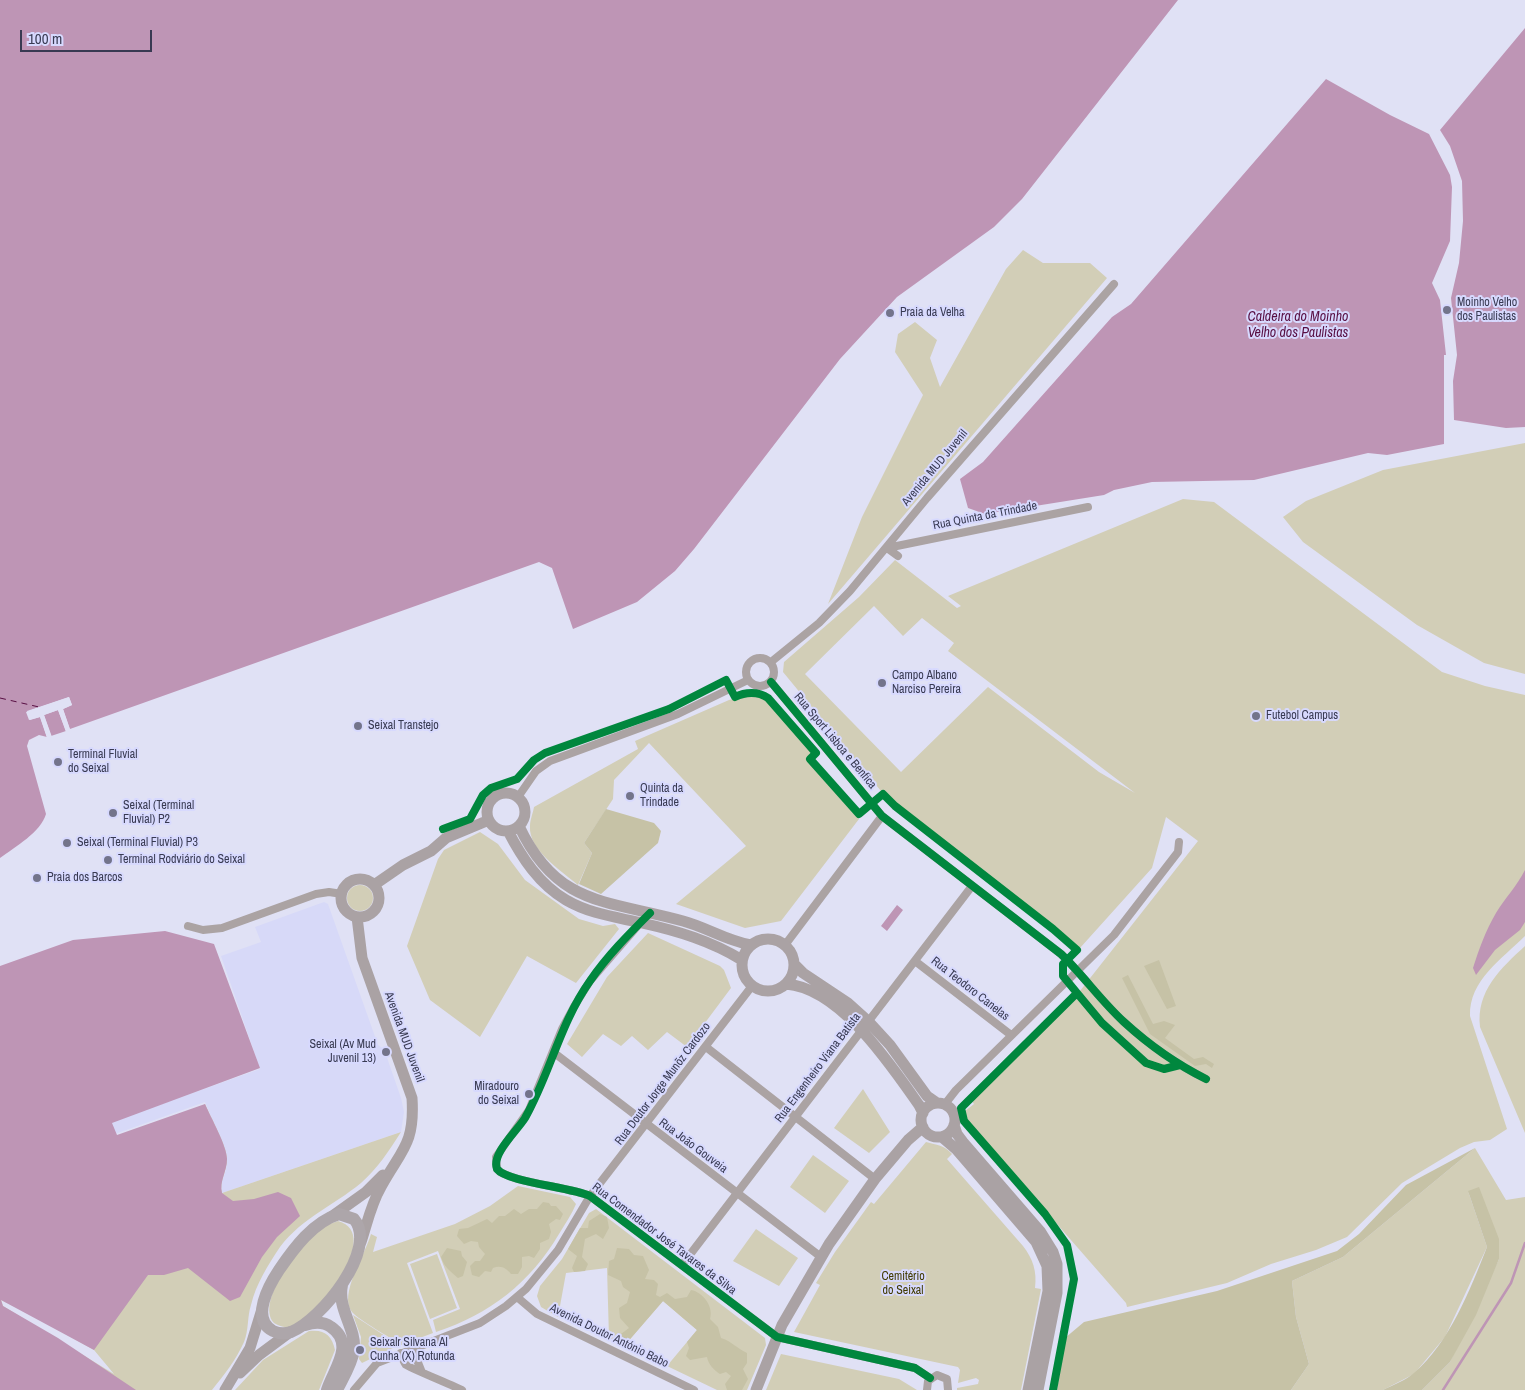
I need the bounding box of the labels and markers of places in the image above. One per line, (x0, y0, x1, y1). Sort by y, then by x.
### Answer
place label: Moinho Velho dos Paulistas (1457, 296, 1517, 324)
marker: Moinho Velho dos Paulistas (1441, 304, 1453, 316)
place label: Praia da Velha (900, 306, 965, 320)
marker: Praia da Velha (884, 307, 896, 319)
place label: Campo Albano Narciso Pereira (892, 669, 961, 697)
marker: Campo Albano Narciso Pereira (876, 677, 888, 689)
place label: Futebol Campus (1266, 709, 1338, 723)
marker: Futebol Campus (1250, 710, 1262, 722)
place label: Seixal Transtejo (368, 719, 439, 733)
marker: Seixal Transtejo (352, 720, 364, 732)
place label: Terminal Fluvial do Seixal (68, 748, 137, 776)
marker: Terminal Fluvial do Seixal (52, 756, 64, 768)
place label: Quinta da Trindade (640, 782, 683, 810)
marker: Quinta da Trindade (624, 790, 636, 802)
place label: Seixal (Terminal Fluvial) P2 (123, 799, 194, 827)
marker: Seixal (Terminal Fluvial) P2 (107, 807, 119, 819)
place label: Seixal (Terminal Fluvial) P3 (77, 836, 198, 850)
marker: Seixal (Terminal Fluvial) P3 (61, 837, 73, 849)
place label: Terminal Rodviário do Seixal (118, 853, 245, 867)
marker: Terminal Rodviário do Seixal (102, 854, 114, 866)
place label: Praia dos Barcos (47, 871, 122, 885)
marker: Praia dos Barcos (31, 872, 43, 884)
place label: Seixal (Av Mud Juvenil 13) (309, 1038, 376, 1066)
marker: Seixal (Av Mud Juvenil 13) (380, 1046, 392, 1058)
place label: Miradouro do Seixal (474, 1080, 519, 1108)
marker: Miradouro do Seixal (523, 1088, 535, 1100)
place label: Seixalr Silvana Al Cunha (X) Rotunda (370, 1336, 455, 1364)
marker: Seixalr Silvana Al Cunha (X) Rotunda (354, 1344, 366, 1356)

